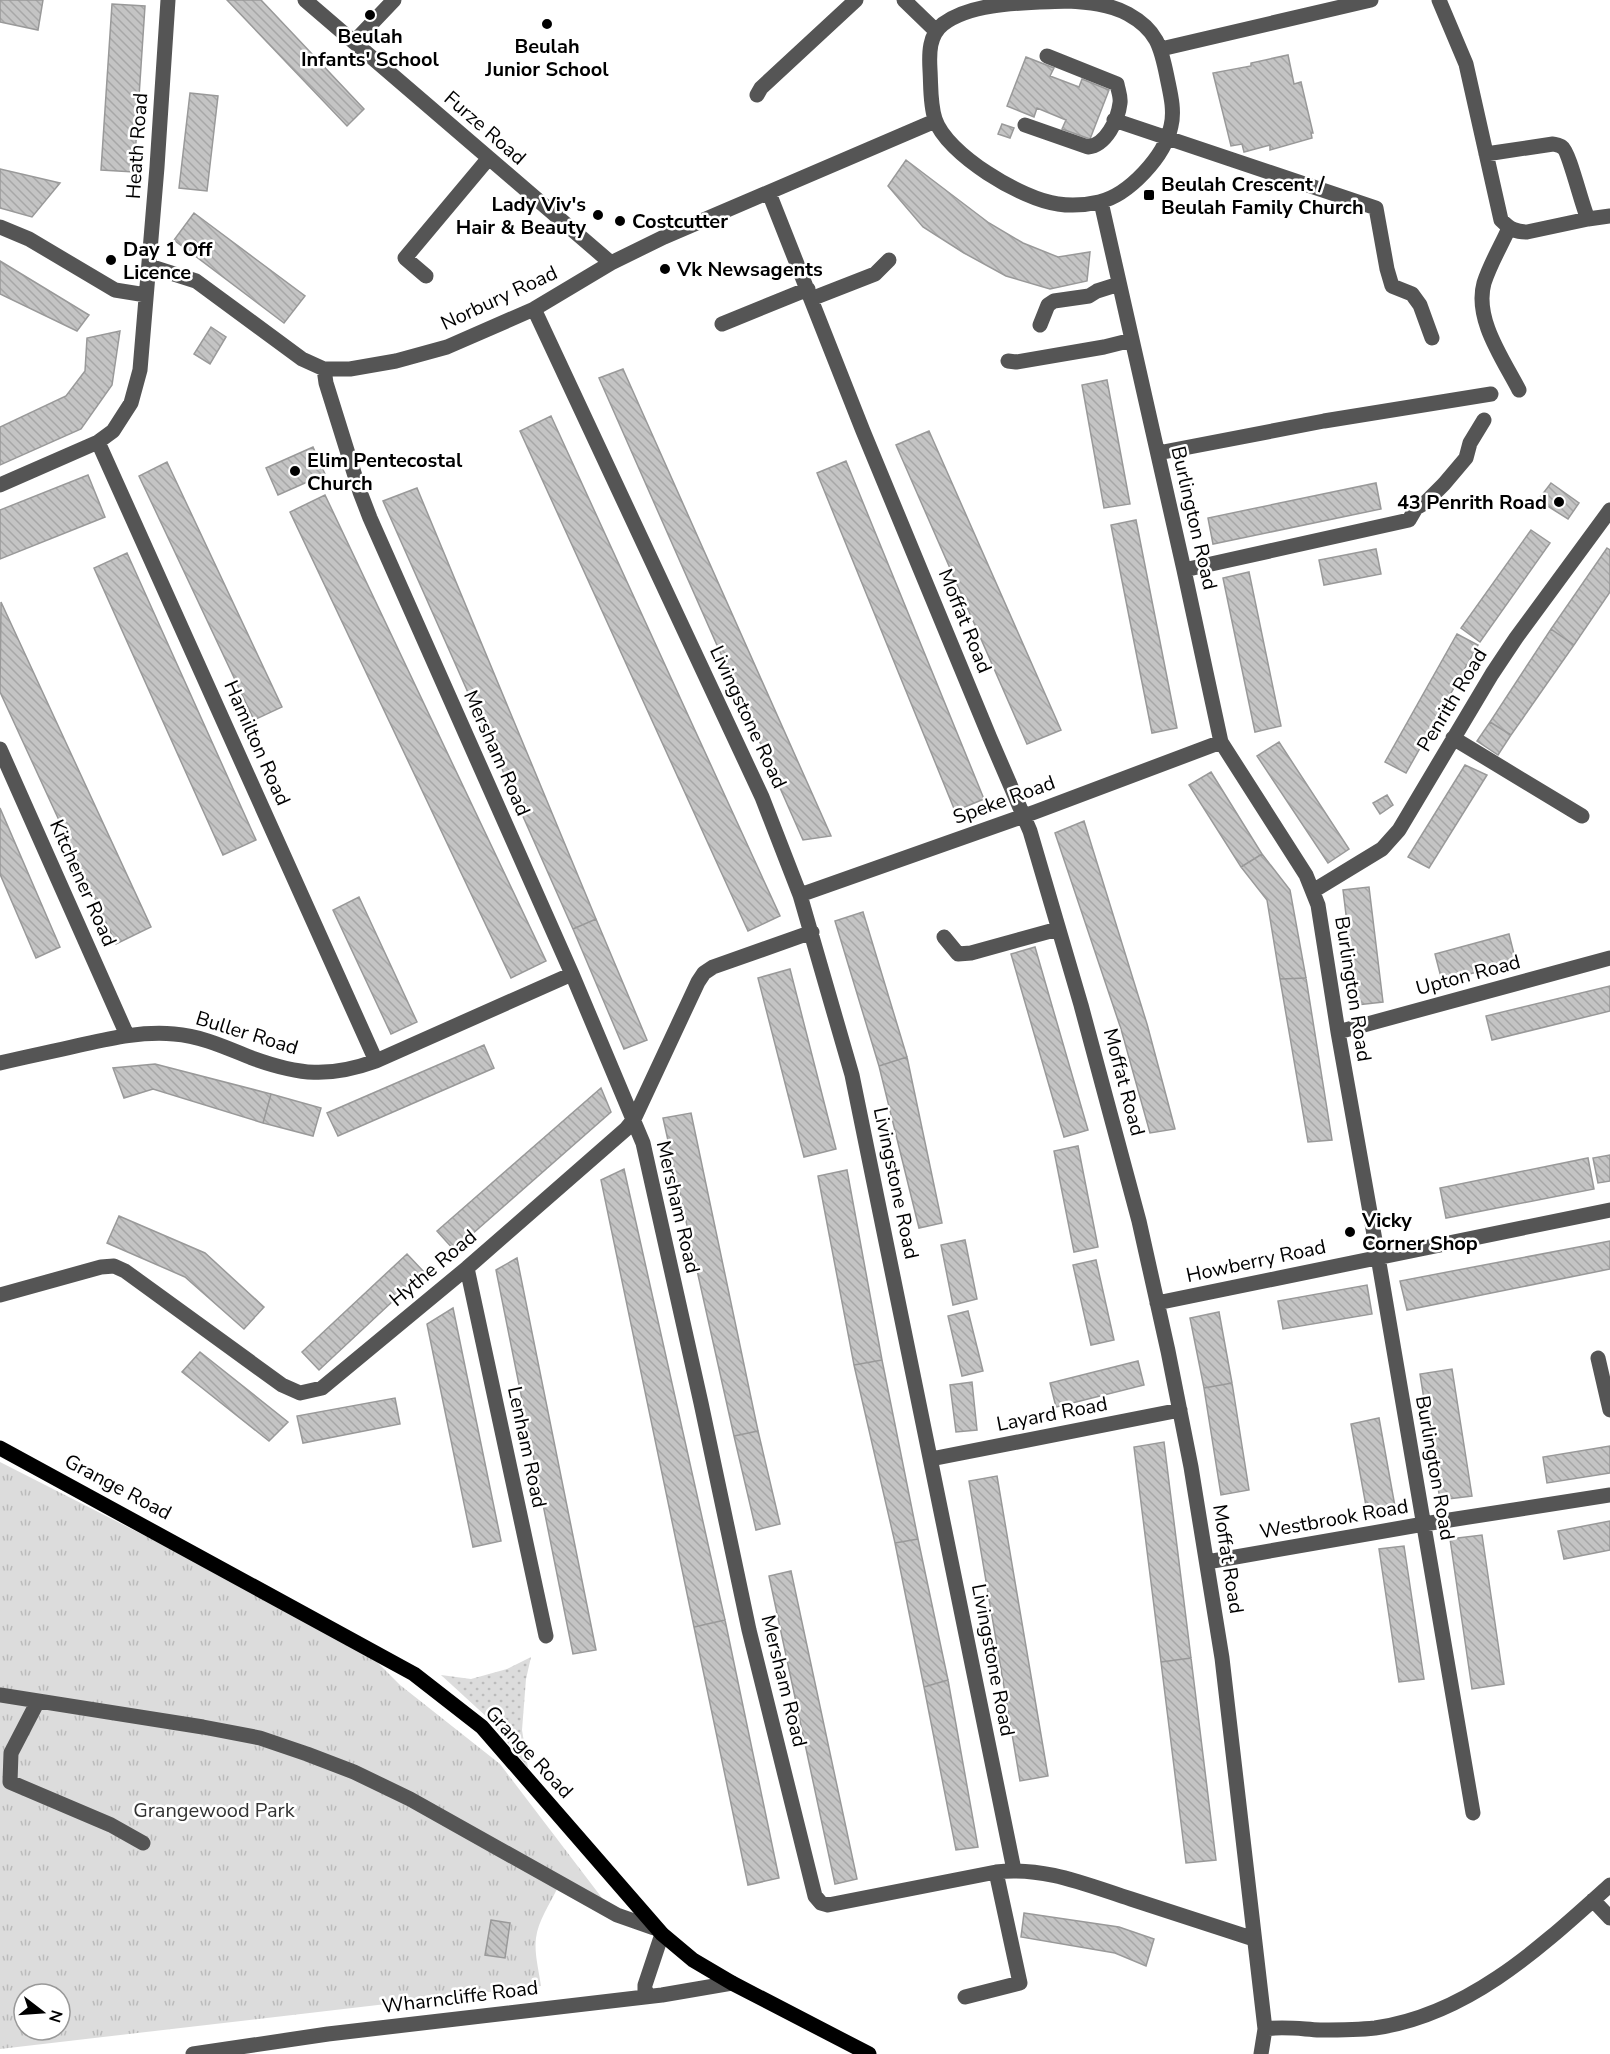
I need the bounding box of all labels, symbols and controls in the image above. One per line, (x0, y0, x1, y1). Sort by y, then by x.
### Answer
marker: Beulah Infants' School (363, 8, 377, 22)
marker: Beulah Junior School (540, 17, 554, 31)
place label: Beulah Infants' School (301, 23, 440, 73)
place label: Beulah Junior School (484, 33, 609, 83)
street label: Furze Road (438, 85, 532, 171)
street label: Heath Road (120, 92, 154, 200)
place label: Beulah Crescent / Beulah Family Church (1161, 171, 1364, 221)
marker: Beulah Crescent / Beulah Family Church (1142, 188, 1156, 202)
place label: Lady Viv's Hair & Beauty (456, 191, 586, 241)
marker: Lady Viv's Hair & Beauty (591, 208, 605, 222)
place label: Costcutter (632, 208, 728, 235)
marker: Costcutter (613, 214, 627, 228)
place label: Day 1 Off Licence (123, 236, 213, 286)
marker: Day 1 Off Licence (104, 253, 118, 267)
place label: Vk Newsagents (676, 256, 823, 283)
street label: Norbury Road (436, 259, 562, 337)
marker: Vk Newsagents (658, 262, 672, 276)
street label: Burlington Road (1164, 444, 1224, 592)
place label: Elim Pentecostal Church (307, 447, 463, 497)
marker: Elim Pentecostal Church (288, 464, 302, 478)
place label: 43 Penrith Road (1397, 489, 1547, 516)
marker: 43 Penrith Road (1552, 495, 1566, 509)
street label: Moffat Road (932, 565, 998, 677)
street label: Livingstone Road (703, 641, 793, 793)
street label: Penrith Road (1411, 643, 1493, 757)
street label: Hamilton Road (217, 676, 297, 810)
street label: Mersham Road (457, 686, 537, 820)
street label: Speke Road (949, 769, 1059, 831)
street label: Kitchener Road (43, 815, 123, 951)
street label: Burlington Road (1328, 914, 1378, 1064)
street label: Upton Road (1413, 948, 1523, 1002)
street label: Buller Road (192, 1005, 302, 1061)
street label: Moffat Road (1097, 1025, 1151, 1139)
street label: Livingstone Road (867, 1105, 925, 1261)
street label: Mersham Road (650, 1138, 706, 1276)
place label: Vicky Corner Shop (1361, 1207, 1478, 1257)
street label: Hythe Road (384, 1223, 482, 1313)
marker: Vicky Corner Shop (1343, 1225, 1357, 1239)
street label: Howberry Road (1184, 1233, 1328, 1289)
street label: Lenham Road (501, 1384, 553, 1510)
street label: Layard Road (994, 1390, 1110, 1438)
street label: Burlington Road (1409, 1393, 1461, 1543)
street label: Grange Road (60, 1447, 176, 1527)
street label: Westbrook Road (1257, 1493, 1411, 1545)
street label: Moffat Road (1206, 1502, 1250, 1616)
street label: Livingstone Road (965, 1581, 1021, 1739)
street label: Mersham Road (755, 1612, 813, 1750)
street label: Grange Road (479, 1700, 579, 1804)
park label: Grangewood Park (133, 1797, 296, 1824)
street label: Wharncliffe Road (380, 1974, 540, 2020)
north arrow (12, 1982, 72, 2042)
text: N (43, 2007, 68, 2025)

